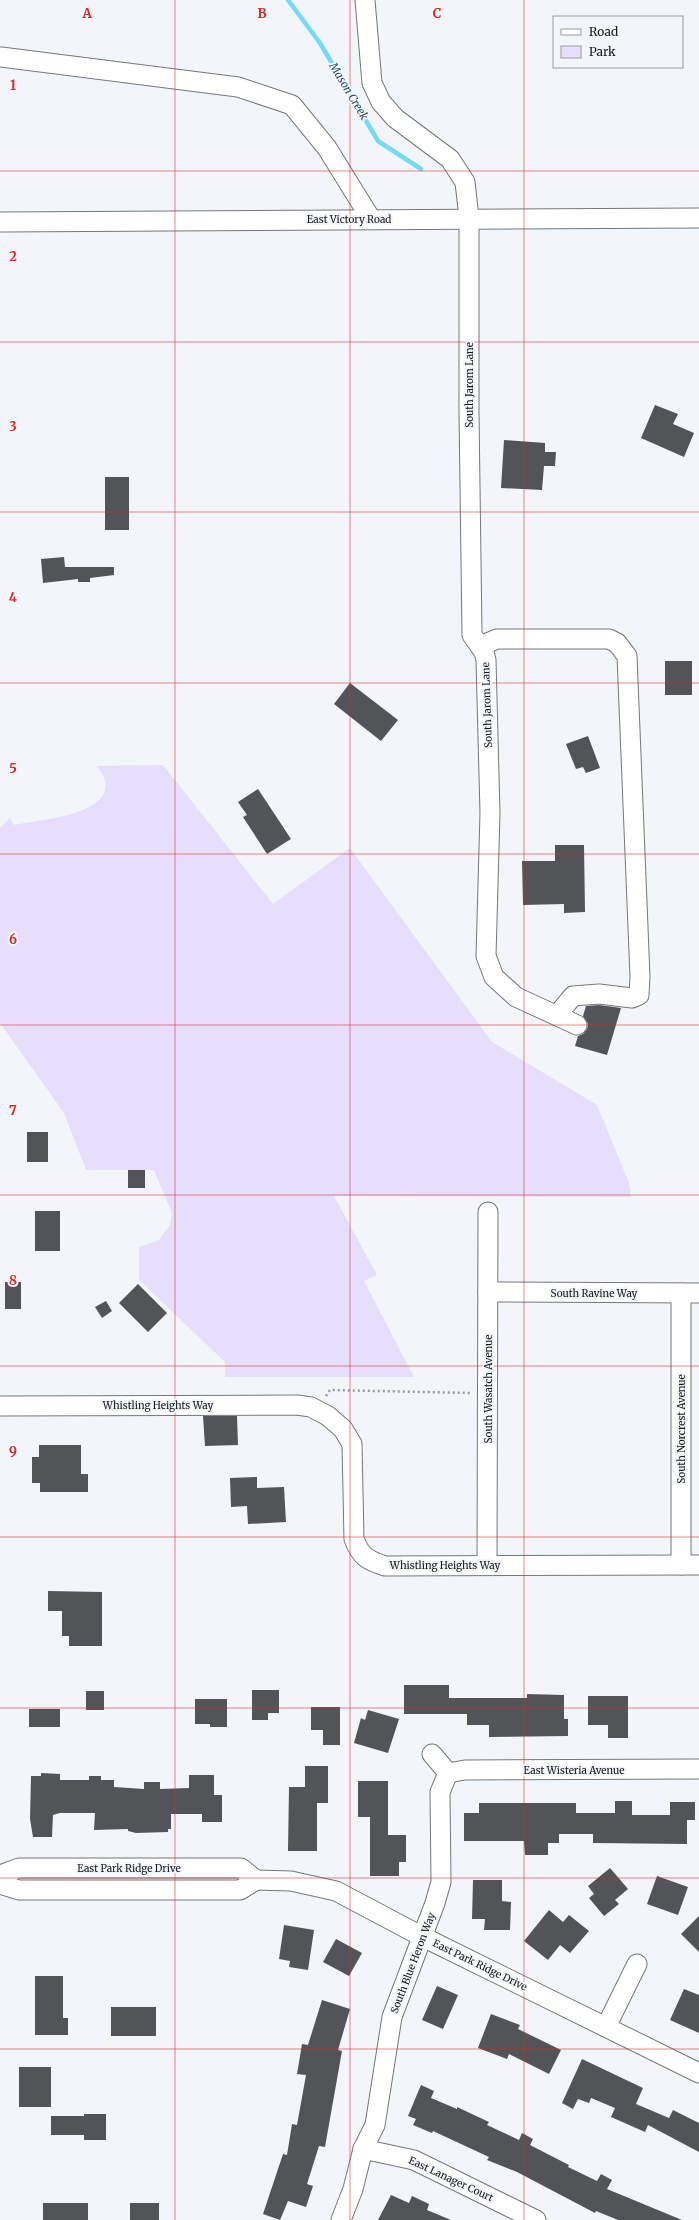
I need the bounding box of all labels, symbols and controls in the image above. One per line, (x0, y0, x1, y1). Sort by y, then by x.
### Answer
text: A (81, 5, 92, 22)
text: B (257, 5, 267, 22)
text: C (433, 5, 442, 22)
legend (553, 16, 683, 68)
text: Road (589, 24, 618, 39)
text: Park (589, 44, 616, 59)
water label: Mason Creek (326, 59, 372, 122)
text: 1 (10, 77, 16, 94)
street label: East Victory Road (307, 213, 391, 226)
text: 2 (9, 248, 17, 265)
street label: South Jarom Lane (463, 342, 476, 428)
text: 3 (9, 418, 17, 435)
text: 4 (9, 589, 18, 606)
street label: South Jarom Lane (479, 662, 495, 748)
text: 5 (9, 760, 17, 777)
text: 6 (9, 931, 17, 948)
text: 7 (9, 1102, 17, 1119)
text: 8 (9, 1272, 17, 1289)
street label: South Ravine Way (551, 1287, 638, 1300)
street label: South Wasatch Avenue (482, 1335, 495, 1443)
street label: South Norcrest Avenue (675, 1374, 688, 1484)
street label: Whistling Heights Way (102, 1399, 213, 1412)
text: 9 (9, 1443, 17, 1460)
street label: Whistling Heights Way (389, 1559, 500, 1572)
street label: East Wisteria Avenue (524, 1764, 624, 1777)
street label: East Park Ridge Drive (77, 1862, 181, 1875)
street label: South Blue Heron Way (388, 1911, 438, 2015)
street label: East Park Ridge Drive (431, 1936, 529, 1994)
street label: East Lanager Court (407, 2154, 496, 2204)

